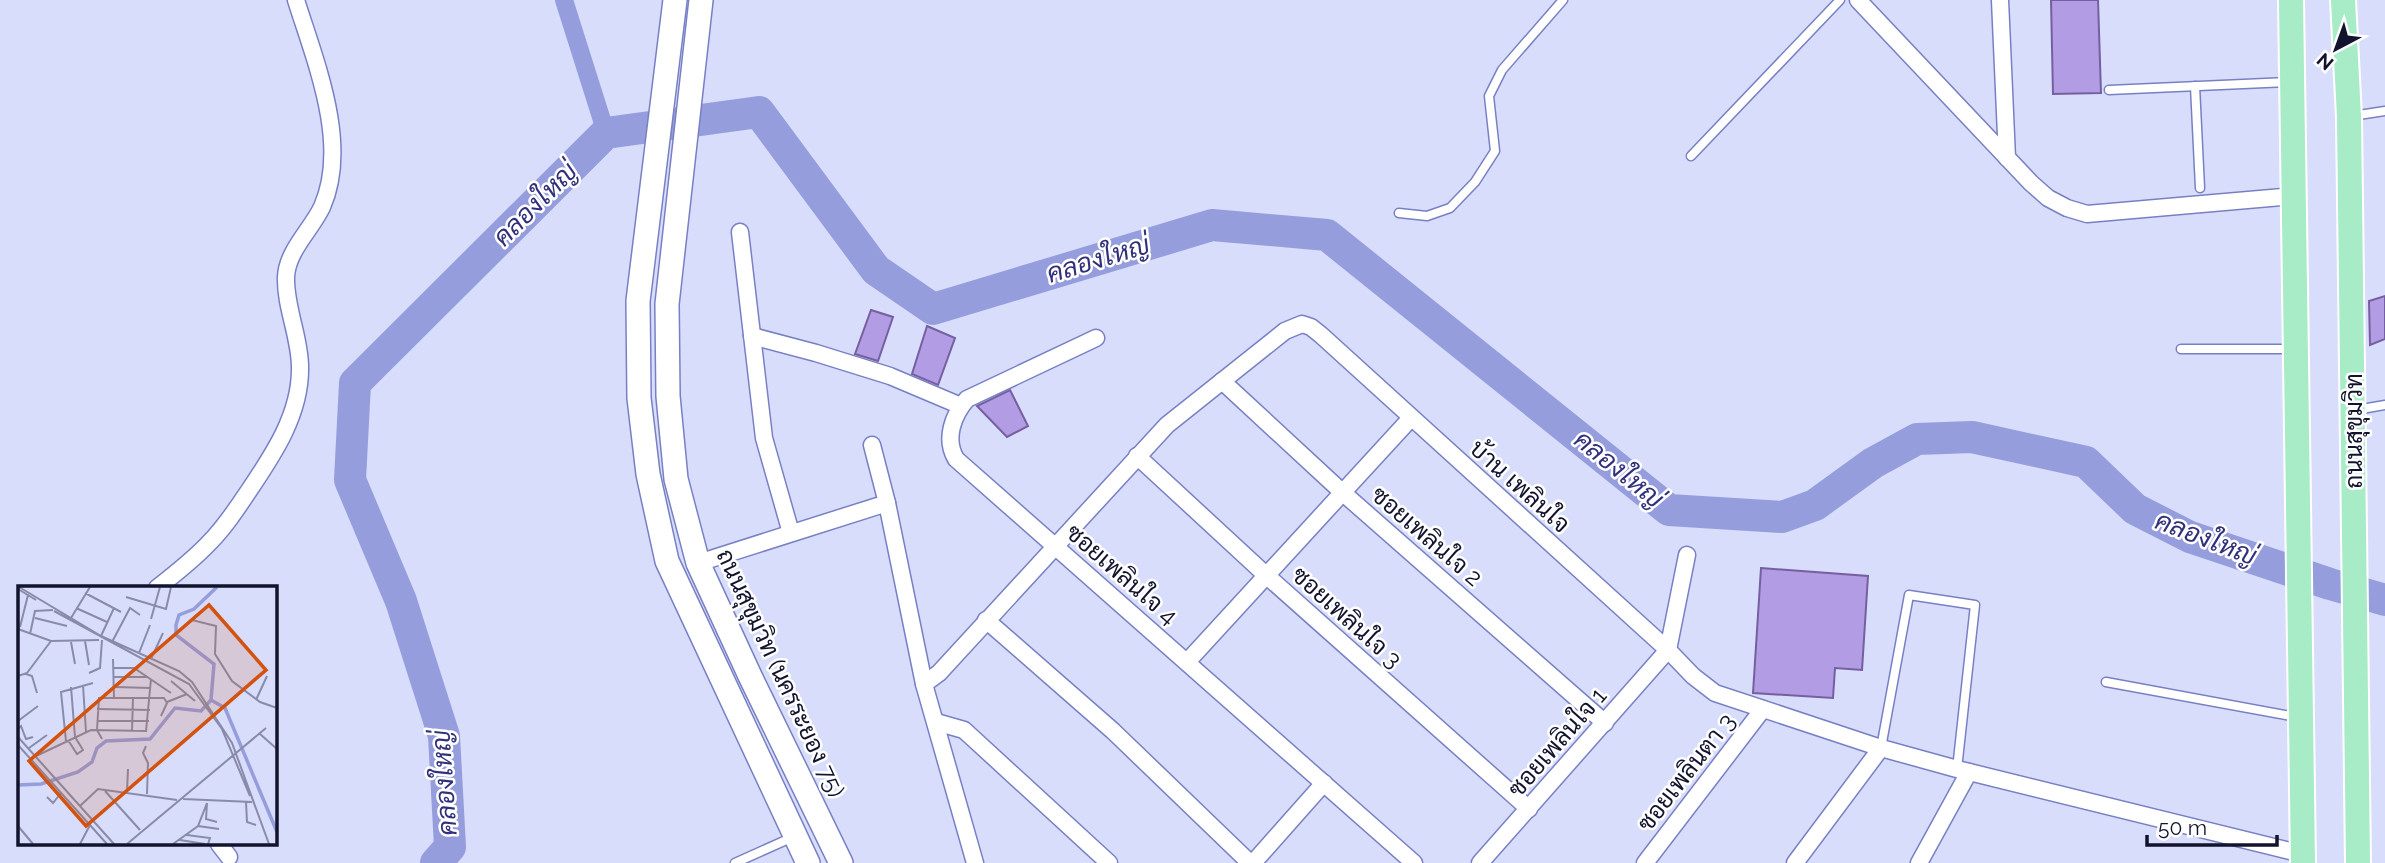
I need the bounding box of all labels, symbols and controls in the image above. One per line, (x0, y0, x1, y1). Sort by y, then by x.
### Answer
north arrow (2301, 14, 2371, 84)
text: N (2312, 49, 2338, 75)
water label: คลองใหญ่ (486, 154, 585, 253)
water label: คลองใหญ่ (1043, 228, 1155, 290)
street label: ถนนสุขุมวิท (2339, 373, 2370, 489)
water label: คลองใหญ่ (1568, 423, 1672, 516)
street label: บ้าน เพลินใจ (1464, 433, 1577, 539)
street label: ซอยเพลินใจ 2 (1366, 479, 1489, 592)
water label: คลองใหญ่ (2151, 504, 2263, 573)
street label: ซอยเพลินใจ 4 (1060, 517, 1184, 630)
street label: ถนนสุขุมวิท (นครระยอง 75) (709, 544, 851, 803)
street label: ซอยเพลินใจ 3 (1286, 559, 1409, 674)
inset map (18, 586, 276, 846)
street label: ซอยเพลินใจ 1 (1501, 681, 1612, 803)
street label: ซอยเพลินตา 3 (1631, 707, 1741, 837)
water label: คลองใหญ่ (424, 727, 464, 837)
scale bar (2147, 804, 2276, 848)
text: 50 m (2158, 815, 2207, 840)

